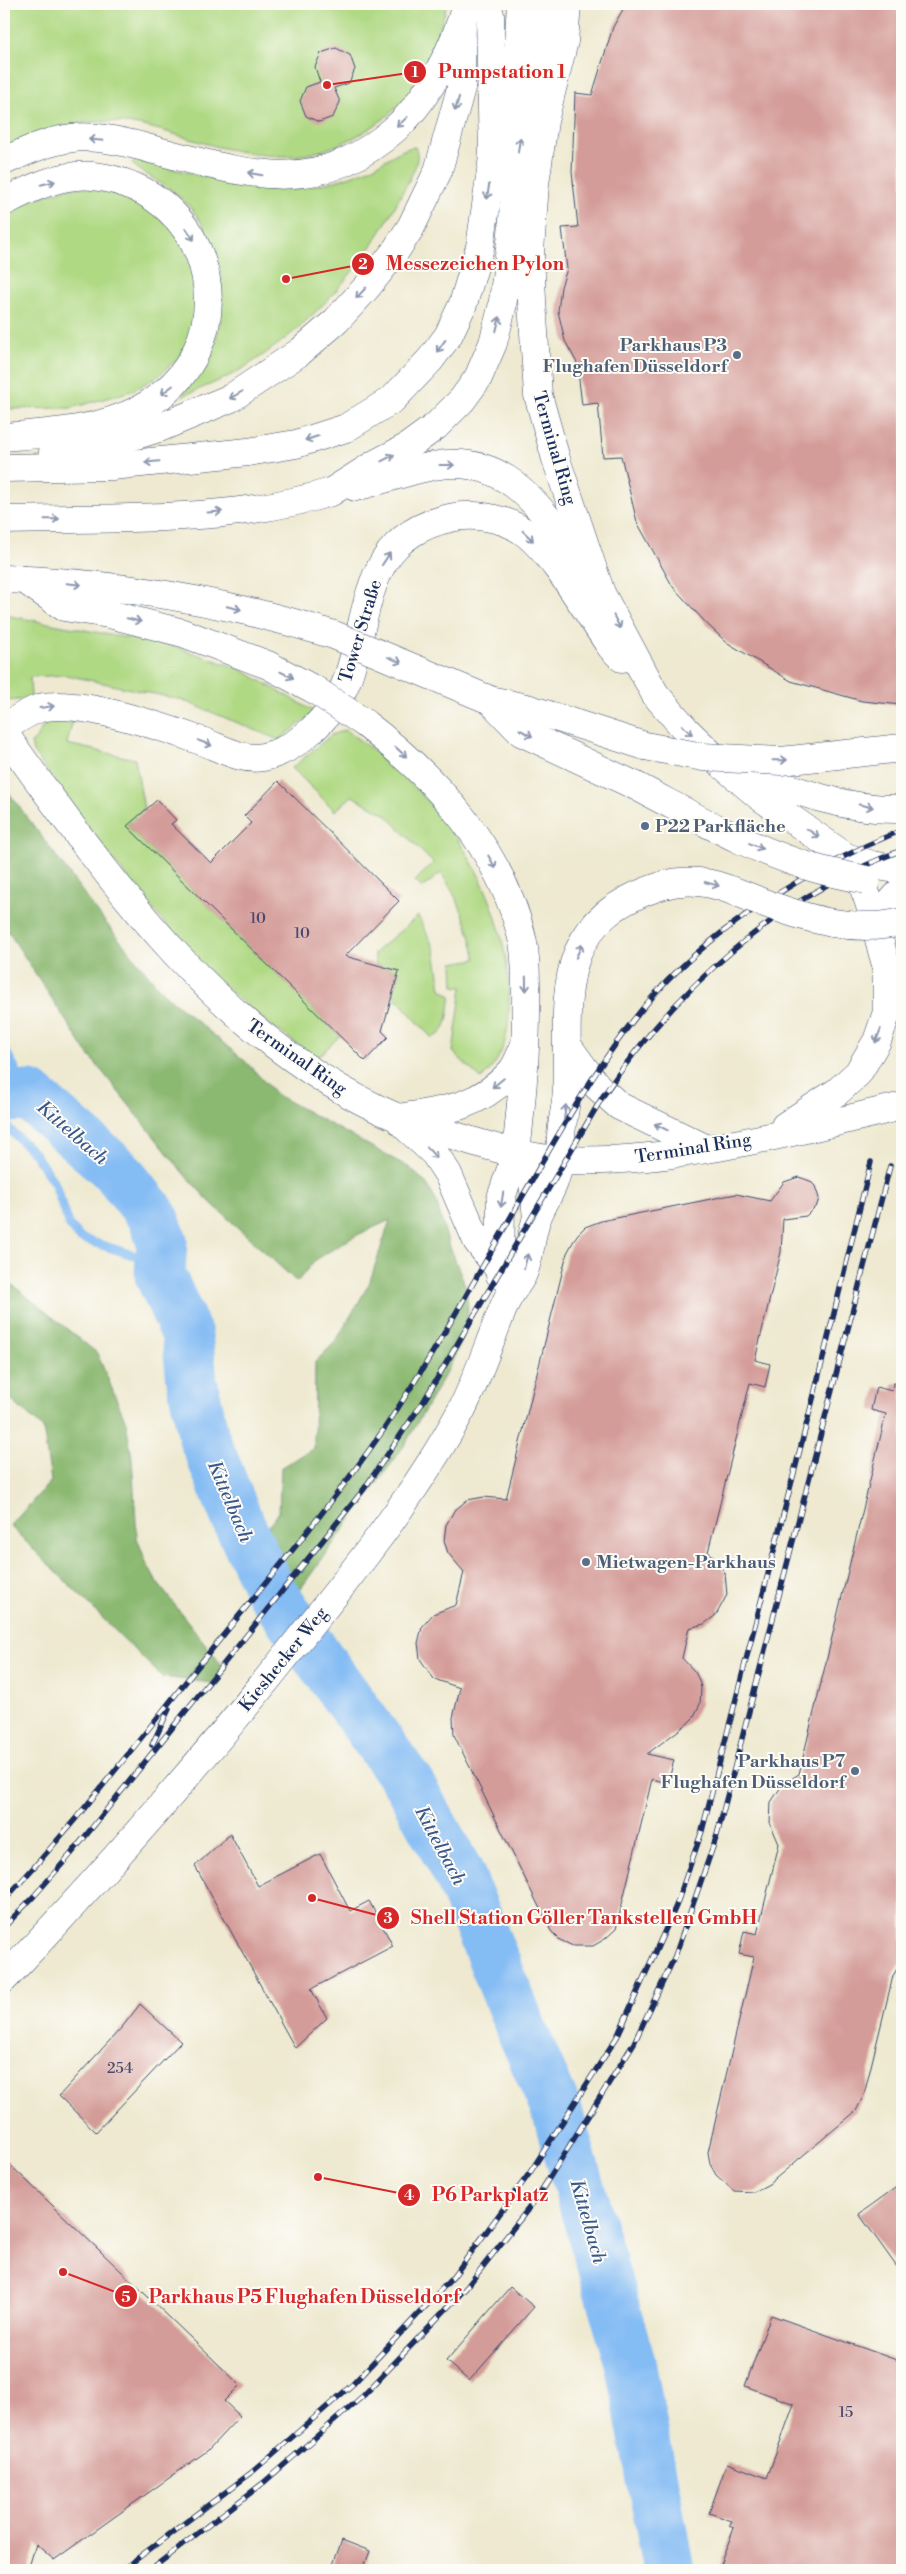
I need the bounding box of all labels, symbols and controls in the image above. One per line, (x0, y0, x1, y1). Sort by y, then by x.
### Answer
callout: Pumpstation 1 (403, 55, 576, 89)
text: Pumpstation 1 (438, 60, 566, 84)
text: 1 (411, 63, 419, 82)
one-way arrow (451, 95, 461, 111)
one-way arrow (396, 116, 409, 128)
one-way arrow (88, 135, 104, 145)
one-way arrow (514, 137, 524, 153)
one-way arrow (247, 168, 263, 178)
one-way arrow (40, 178, 56, 187)
one-way arrow (483, 183, 493, 199)
one-way arrow (185, 227, 195, 241)
callout: Messezeichen Pylon (351, 247, 574, 281)
text: Messezeichen Pylon (386, 252, 565, 276)
text: 2 (358, 255, 368, 274)
one-way arrow (355, 287, 367, 300)
one-way arrow (494, 316, 503, 332)
place label: Parkhaus P3 Flughafen Düsseldorf (543, 334, 730, 378)
one-way arrow (436, 338, 446, 352)
marker: Parkhaus P3 Flughafen Düsseldorf (731, 349, 743, 361)
one-way arrow (161, 384, 174, 395)
street label: Terminal Ring (527, 389, 582, 508)
one-way arrow (229, 391, 243, 401)
one-way arrow (304, 434, 320, 444)
one-way arrow (380, 453, 395, 462)
one-way arrow (144, 457, 160, 467)
one-way arrow (438, 460, 454, 470)
one-way arrow (207, 508, 223, 517)
one-way arrow (44, 514, 60, 523)
one-way arrow (522, 530, 535, 542)
one-way arrow (381, 552, 391, 566)
street label: Tower Straße (334, 577, 387, 685)
one-way arrow (66, 579, 82, 588)
one-way arrow (226, 604, 242, 613)
one-way arrow (612, 614, 622, 629)
one-way arrow (126, 616, 142, 625)
one-way arrow (387, 655, 402, 665)
one-way arrow (279, 671, 294, 680)
one-way arrow (39, 702, 55, 712)
one-way arrow (681, 724, 693, 737)
one-way arrow (518, 729, 532, 739)
one-way arrow (197, 739, 212, 748)
one-way arrow (395, 747, 408, 758)
one-way arrow (772, 755, 788, 765)
one-way arrow (858, 802, 874, 812)
place label: P22 Parkfläche (655, 815, 786, 838)
marker: P22 Parkfläche (639, 820, 651, 832)
one-way arrow (805, 828, 819, 838)
one-way arrow (748, 841, 763, 851)
one-way arrow (487, 854, 497, 868)
one-way arrow (704, 879, 720, 889)
house number: 10 (250, 909, 266, 928)
house number: 10 (294, 924, 310, 943)
one-way arrow (574, 944, 584, 959)
one-way arrow (521, 976, 531, 992)
street label: Terminal Ring (242, 1014, 352, 1101)
one-way arrow (873, 1029, 882, 1044)
one-way arrow (492, 1078, 505, 1089)
water label: Kittelbach (32, 1095, 113, 1171)
one-way arrow (560, 1104, 570, 1120)
one-way arrow (654, 1122, 669, 1131)
street label: Terminal Ring (633, 1128, 753, 1169)
one-way arrow (426, 1146, 438, 1159)
one-way arrow (497, 1192, 507, 1208)
one-way arrow (522, 1254, 531, 1270)
water label: Kittelbach (202, 1457, 258, 1546)
place label: Mietwagen-Parkhaus (596, 1551, 776, 1574)
marker: Mietwagen-Parkhaus (580, 1556, 592, 1568)
street label: Kieshecker Weg (234, 1602, 333, 1716)
place label: Parkhaus P7 Flughafen Düsseldorf (661, 1750, 848, 1794)
marker: Parkhaus P7 Flughafen Düsseldorf (849, 1765, 861, 1777)
water label: Kittelbach (409, 1802, 471, 1890)
callout: Shell Station Göller Tankstellen GmbH (376, 1901, 767, 1935)
text: Shell Station Göller Tankstellen GmbH (411, 1906, 757, 1930)
text: 3 (383, 1909, 393, 1928)
house number: 254 (107, 2059, 133, 2078)
water label: Kittelbach (565, 2176, 612, 2267)
callout: P6 Parkplatz (396, 2178, 558, 2212)
text: P6 Parkplatz (432, 2183, 548, 2207)
text: 4 (404, 2186, 414, 2205)
callout: Parkhaus P5 Flughafen Düsseldorf (114, 2279, 470, 2313)
text: Parkhaus P5 Flughafen Düsseldorf (148, 2285, 462, 2309)
text: 5 (121, 2288, 131, 2307)
house number: 15 (839, 2403, 853, 2422)

